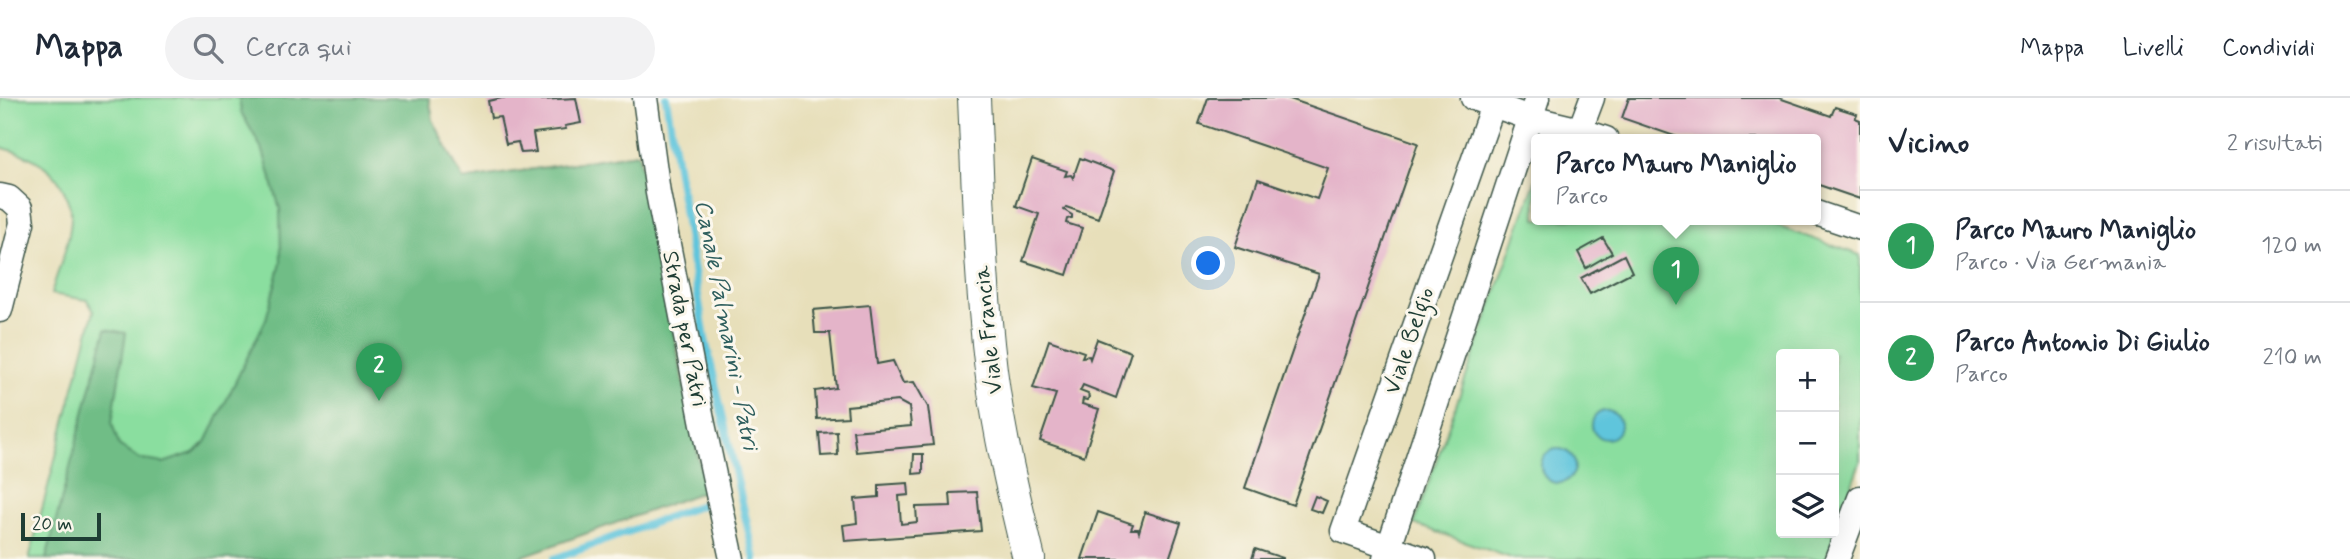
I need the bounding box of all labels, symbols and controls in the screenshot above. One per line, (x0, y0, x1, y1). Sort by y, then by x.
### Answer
search box (165, 17, 655, 80)
text: Mappa (35, 26, 123, 70)
icon: search (189, 29, 227, 67)
text: Cerca qui (245, 31, 352, 65)
text: Mappa (2020, 33, 2084, 64)
text: Livelli (2122, 33, 2184, 64)
text: Condividi (2222, 33, 2315, 64)
text: Vicino (1888, 124, 1969, 163)
text: 2 risultati (2227, 129, 2322, 159)
popup (1531, 134, 1821, 225)
text: Parco Mauro Maniglio (1555, 148, 1797, 182)
text: Parco (1555, 182, 1608, 212)
water label: Canale Palmarini - Patri (687, 197, 766, 454)
text: Parco Mauro Maniglio (1955, 214, 2196, 248)
text: 1 (1906, 231, 1916, 261)
text: 120 m (2261, 231, 2322, 261)
your location (1191, 246, 1225, 280)
pin: 1 (1653, 247, 1699, 305)
street label: Strada per Patri (654, 248, 714, 410)
text: Parco · Via Germania (1955, 248, 2166, 278)
street label: Viale Francia (967, 264, 1011, 396)
street label: Viale Belgio (1378, 283, 1444, 399)
text: Parco Antonio Di Giulio (1955, 326, 2210, 360)
pin: 2 (356, 343, 402, 401)
text: 2 (1905, 343, 1917, 373)
text: 210 m (2262, 343, 2322, 373)
map controls (1776, 349, 1839, 538)
button: + (1776, 349, 1839, 412)
text: Parco (1955, 360, 2008, 390)
button: − (1776, 412, 1839, 475)
button: layers (1776, 475, 1839, 538)
scale bar (21, 510, 102, 542)
text: 20 m (32, 512, 72, 537)

